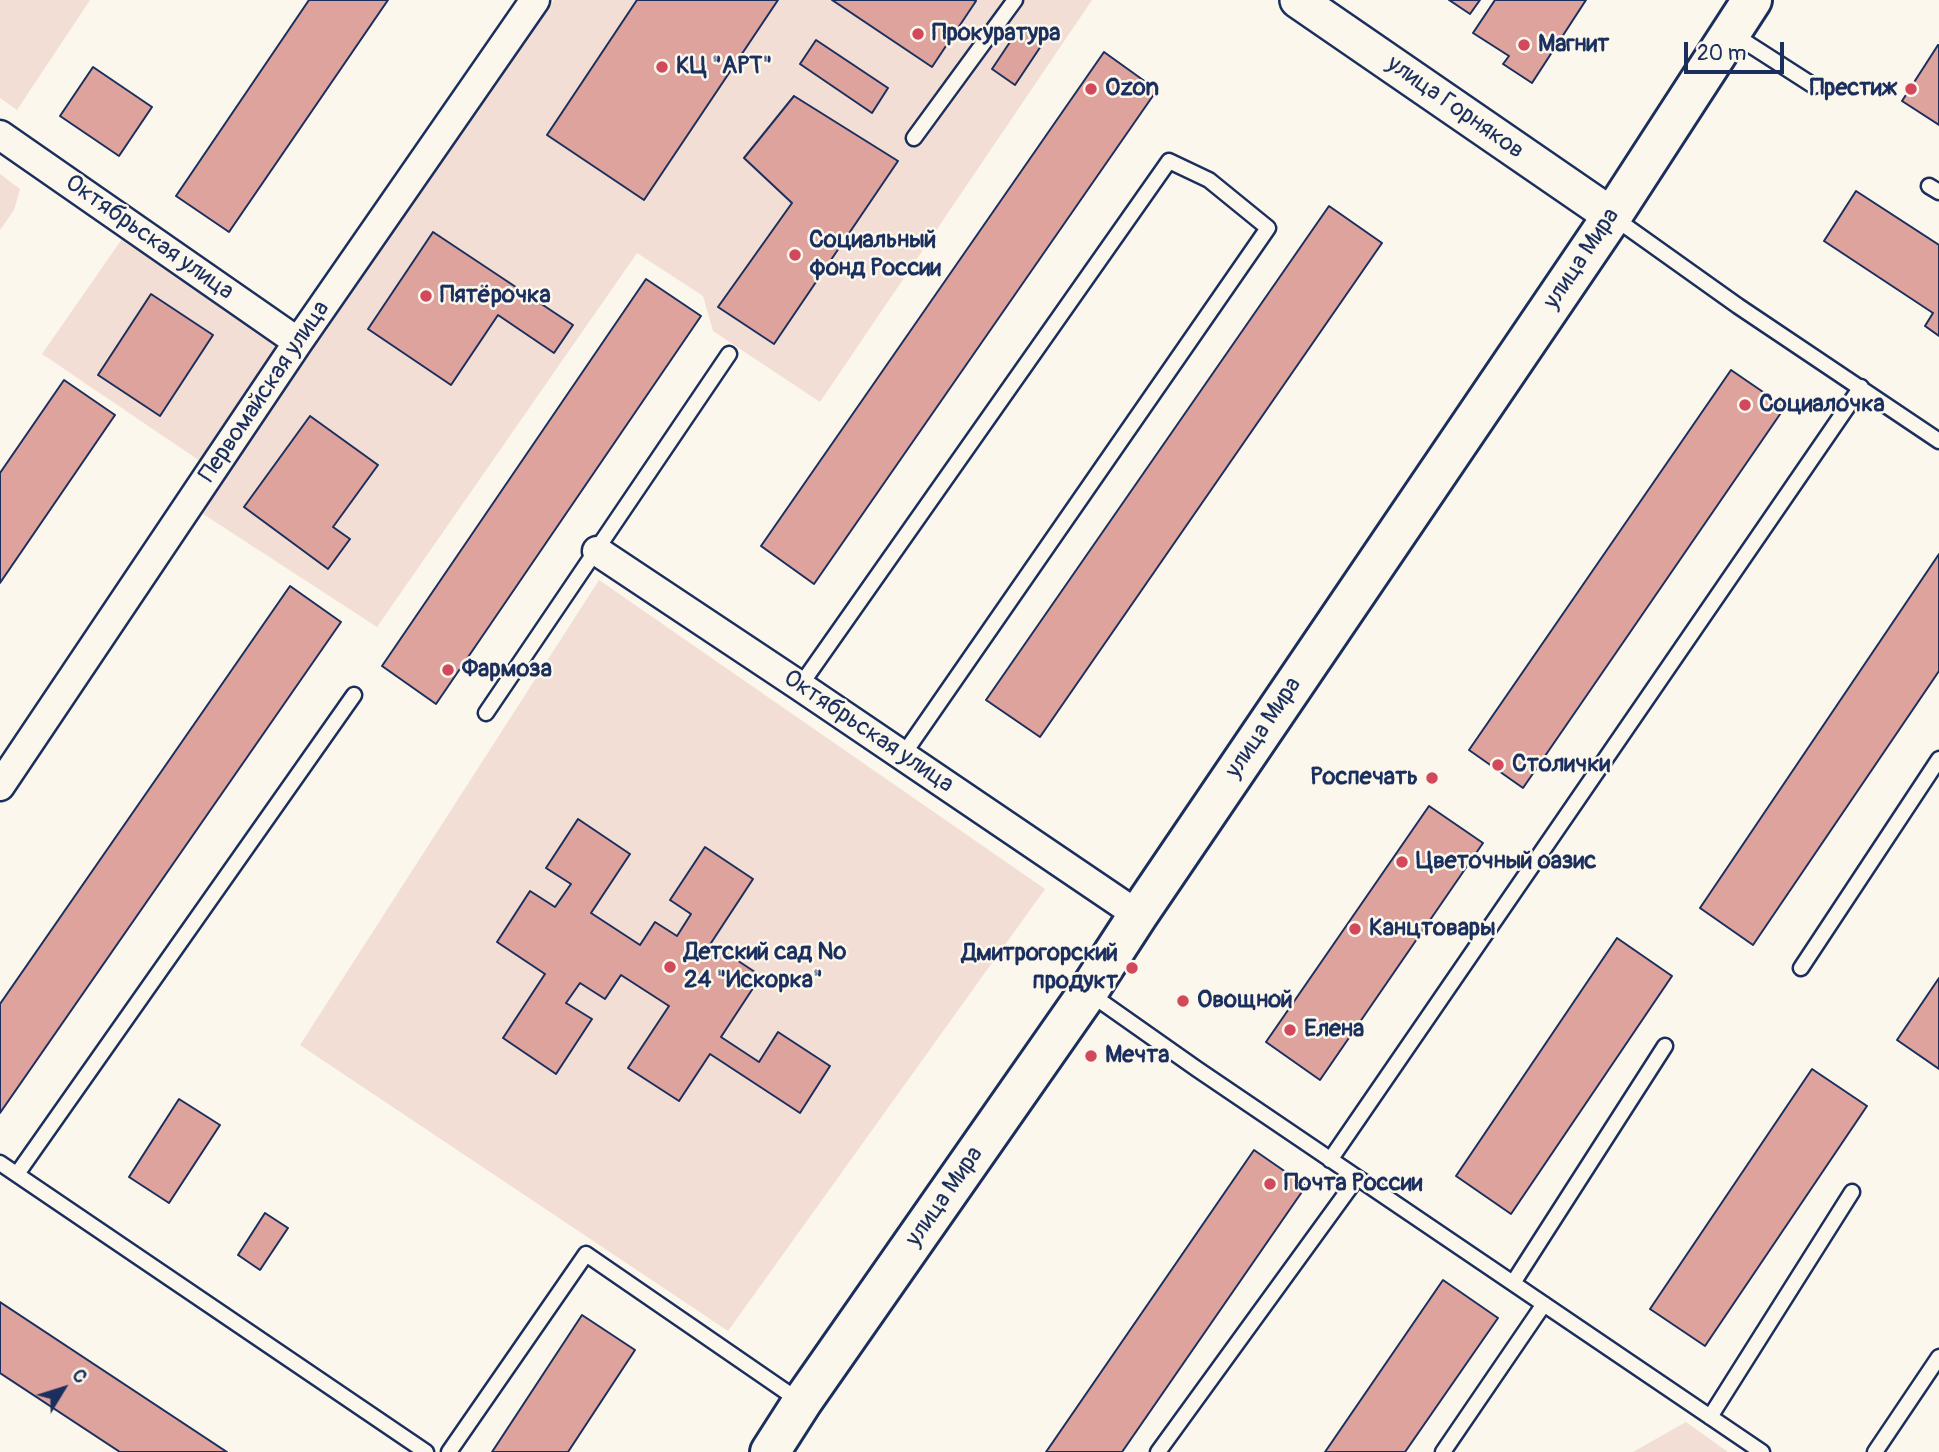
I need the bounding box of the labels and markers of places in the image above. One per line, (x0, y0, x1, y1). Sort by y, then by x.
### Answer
place label: Прокуратура (932, 20, 1060, 48)
marker: Прокуратура (910, 26, 926, 42)
place label: Магнит (1538, 31, 1609, 59)
marker: Магнит (1516, 37, 1532, 53)
place label: КЦ "АРТ" (676, 53, 772, 81)
marker: КЦ "АРТ" (654, 59, 670, 75)
place label: Ozon (1105, 75, 1159, 103)
place label: Престиж (1810, 75, 1897, 103)
marker: Ozon (1083, 81, 1099, 97)
marker: Престиж (1903, 81, 1919, 97)
place label: Социальный фонд России (809, 227, 941, 283)
marker: Социальный фонд России (787, 247, 803, 263)
place label: Пятёрочка (440, 282, 551, 310)
marker: Пятёрочка (418, 288, 434, 304)
place label: Социалочка (1759, 391, 1885, 419)
marker: Социалочка (1737, 397, 1753, 413)
place label: Фармоза (462, 656, 552, 684)
marker: Фармоза (440, 662, 456, 678)
place label: Столички (1512, 751, 1610, 779)
marker: Столички (1490, 757, 1506, 773)
place label: Роспечать (1311, 764, 1418, 792)
marker: Роспечать (1424, 770, 1440, 786)
place label: Цветочный оазис (1416, 848, 1596, 876)
marker: Цветочный оазис (1394, 854, 1410, 870)
place label: Канцтовары (1369, 915, 1496, 943)
marker: Канцтовары (1347, 921, 1363, 937)
place label: Детский сад № 24 "Искорка" (684, 939, 846, 995)
place label: Дмитрогорский продукт (962, 940, 1118, 996)
marker: Детский сад № 24 "Искорка" (662, 959, 678, 975)
marker: Дмитрогорский продукт (1124, 960, 1140, 976)
place label: Овощной (1197, 987, 1293, 1015)
marker: Овощной (1175, 993, 1191, 1009)
place label: Елена (1304, 1016, 1364, 1044)
marker: Елена (1282, 1022, 1298, 1038)
place label: Мечта (1105, 1042, 1169, 1070)
marker: Мечта (1083, 1048, 1099, 1064)
place label: Почта России (1284, 1170, 1422, 1198)
marker: Почта России (1262, 1176, 1278, 1192)

